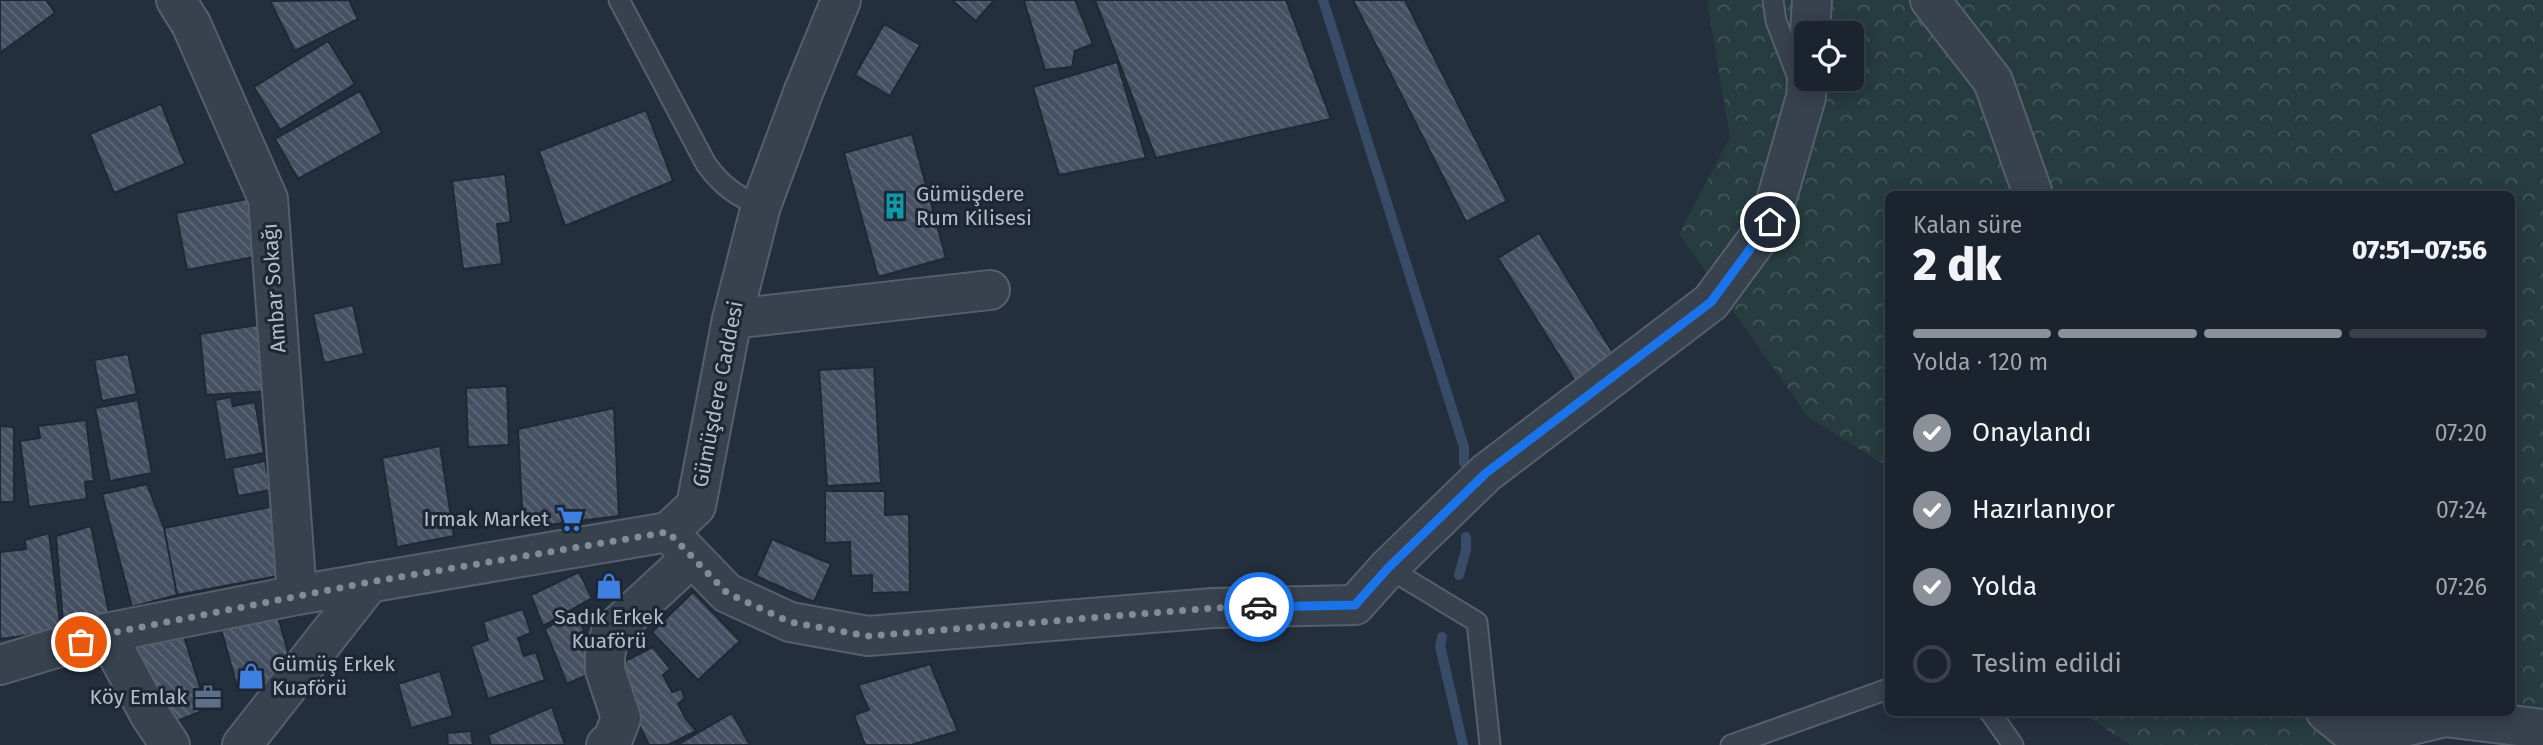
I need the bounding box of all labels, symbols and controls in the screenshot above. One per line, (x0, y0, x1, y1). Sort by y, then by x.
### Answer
map controls (1794, 21, 1864, 91)
button: locate (1794, 21, 1864, 91)
place label: Gümüşdere Rum Kilisesi (916, 181, 1032, 231)
building icon: Gümüşdere Rum Kilisesi (880, 191, 910, 221)
pin (1740, 192, 1800, 252)
icon: home (1751, 203, 1789, 241)
text: Kalan süre (1913, 211, 2022, 239)
street label: Ambar Sokağı (257, 222, 291, 354)
text: 07:51–07:56 (2352, 235, 2487, 266)
text: 2 dk (1913, 237, 2001, 292)
street label: Gümüşdere Caddesi (687, 299, 749, 489)
text: Yolda · 120 m (1913, 348, 2048, 376)
icon: check (1913, 414, 1951, 452)
text: Onaylandı (1972, 417, 2092, 448)
text: 07:20 (2435, 419, 2487, 447)
icon: check (1913, 491, 1951, 529)
text: Hazırlanıyor (1972, 494, 2115, 525)
text: 07:24 (2436, 496, 2487, 524)
supermarket icon: Irmak Market (555, 504, 585, 534)
place label: Irmak Market (424, 506, 549, 532)
icon: check (1913, 568, 1951, 606)
shop icon: Sadık Erkek Kuaförü (594, 571, 624, 601)
text: Yolda (1972, 571, 2037, 602)
courier (1224, 572, 1294, 642)
text: 07:26 (2435, 573, 2487, 601)
icon: car (1240, 588, 1278, 626)
place label: Sadık Erkek Kuaförü (554, 604, 664, 654)
pin (51, 612, 111, 672)
icon: bag (62, 623, 100, 661)
text: Teslim edildi (1972, 648, 2122, 679)
place label: Gümüş Erkek Kuaförü (272, 651, 395, 701)
shop icon: Gümüş Erkek Kuaförü (236, 661, 266, 691)
office icon: Köy Emlak (193, 682, 223, 712)
place label: Köy Emlak (90, 684, 187, 710)

